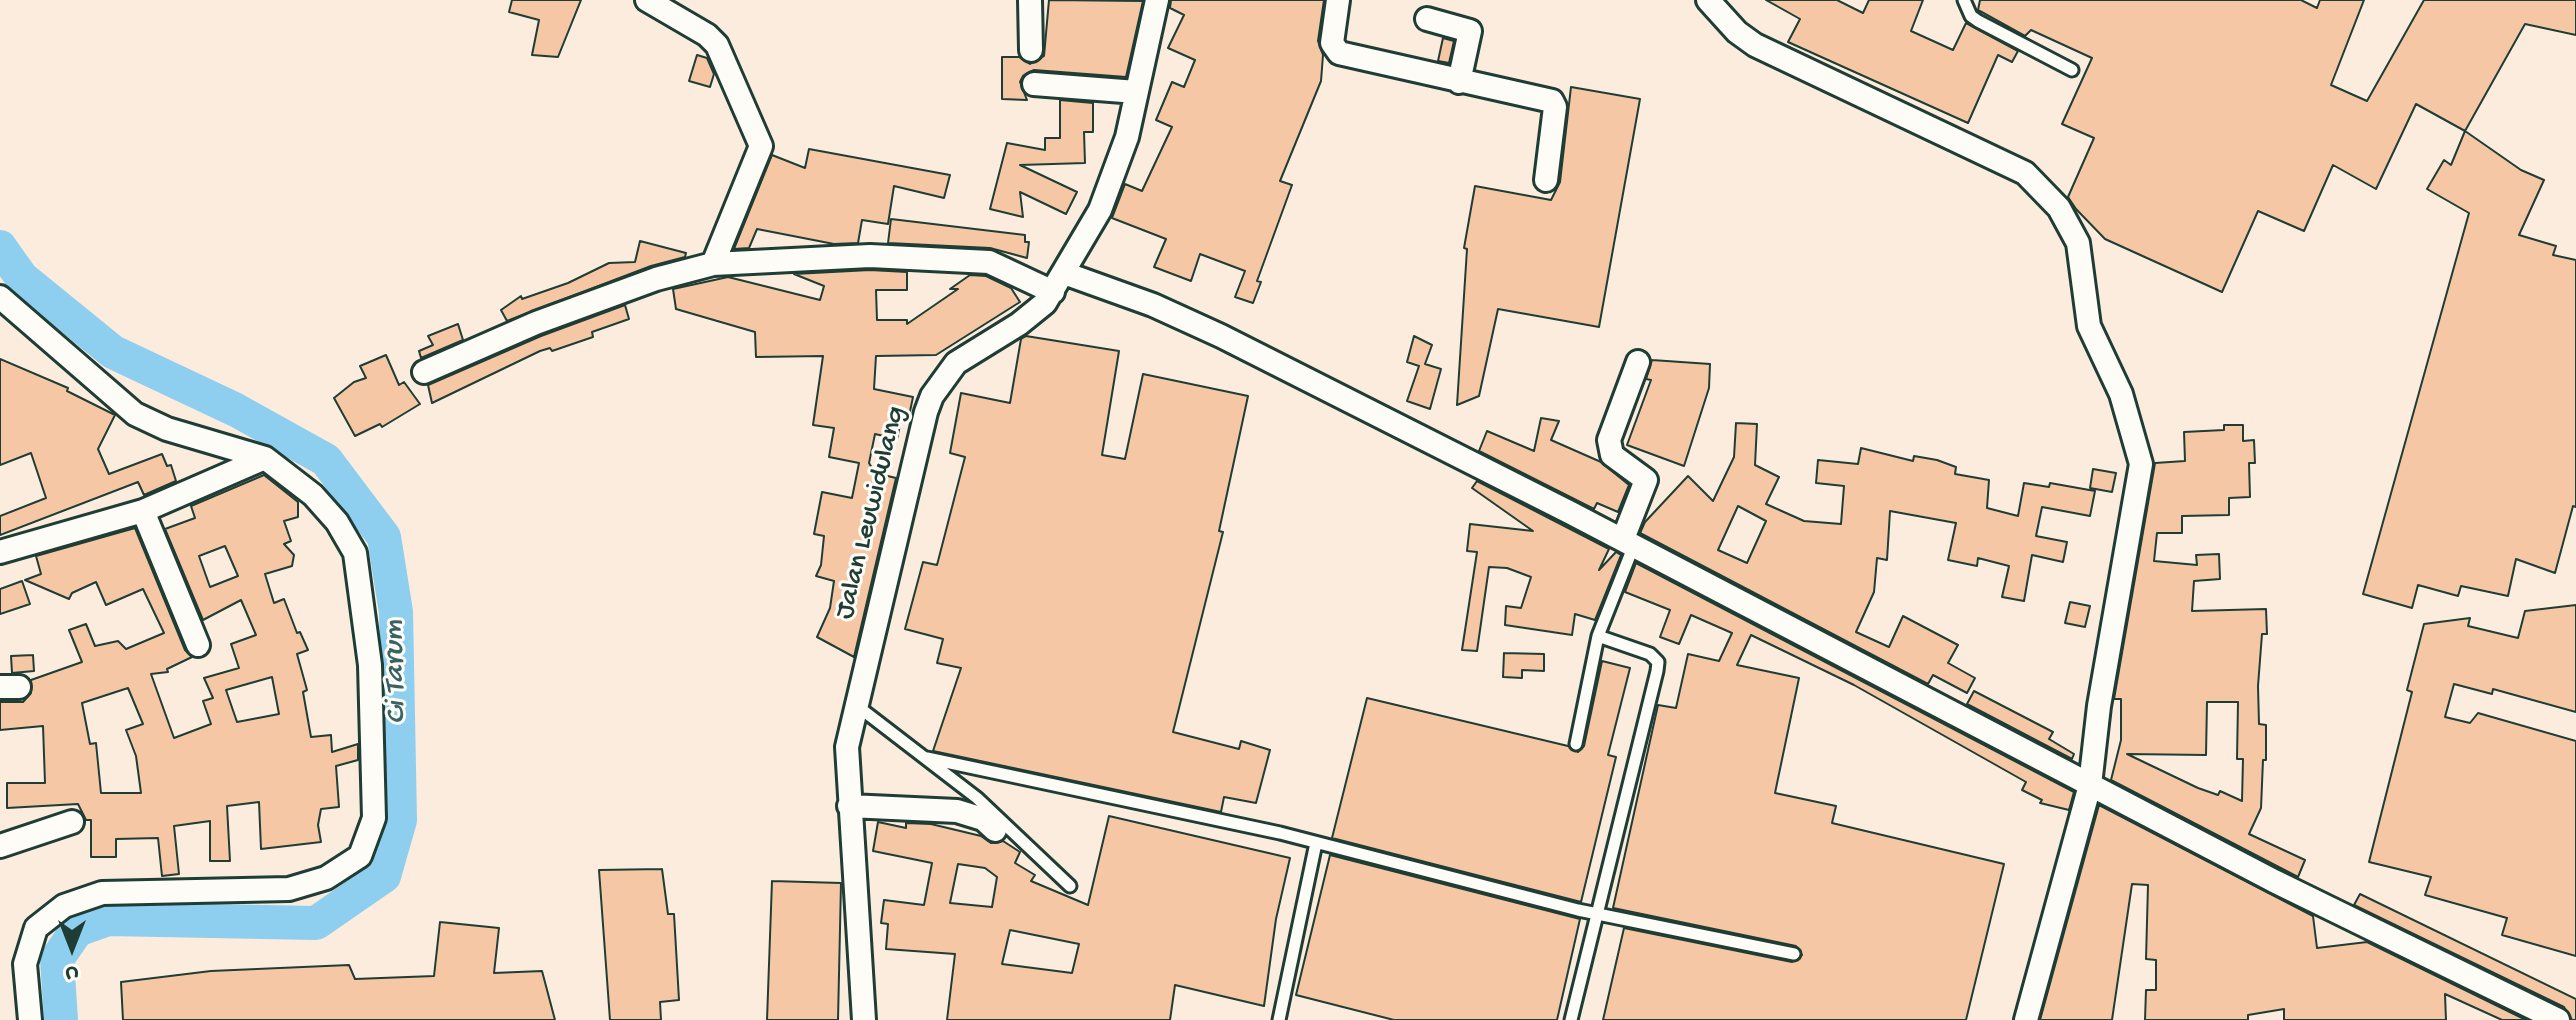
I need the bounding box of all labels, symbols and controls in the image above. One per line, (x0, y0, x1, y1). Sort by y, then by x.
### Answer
street label: Jalan Leuwidulang (829, 403, 915, 623)
water label: Ci Tarum (377, 619, 417, 725)
north arrow (32, 908, 112, 988)
text: U (66, 959, 78, 985)

